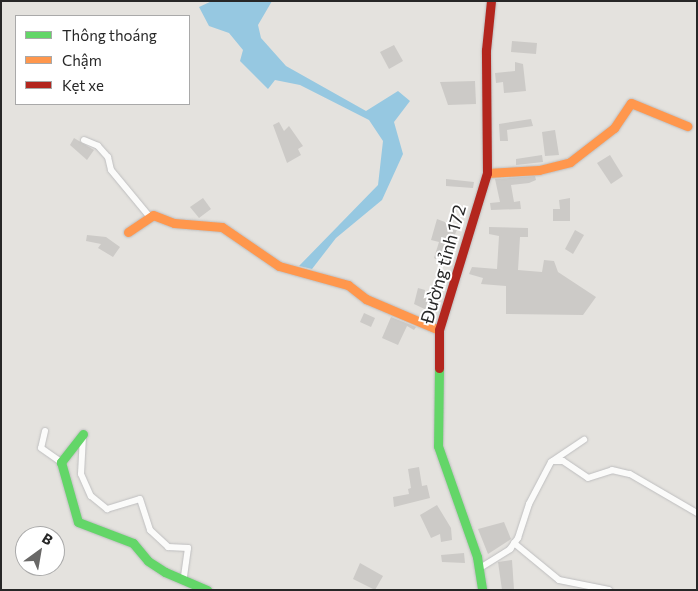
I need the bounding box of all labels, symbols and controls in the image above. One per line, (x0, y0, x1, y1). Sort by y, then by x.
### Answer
legend (15, 15, 190, 105)
text: Thông thoáng (62, 26, 157, 44)
text: Chậm (62, 51, 102, 69)
text: Kẹt xe (62, 76, 104, 94)
street label: Đường tỉnh 172 (416, 202, 470, 326)
north arrow (15, 526, 65, 576)
text: B (39, 529, 56, 548)

